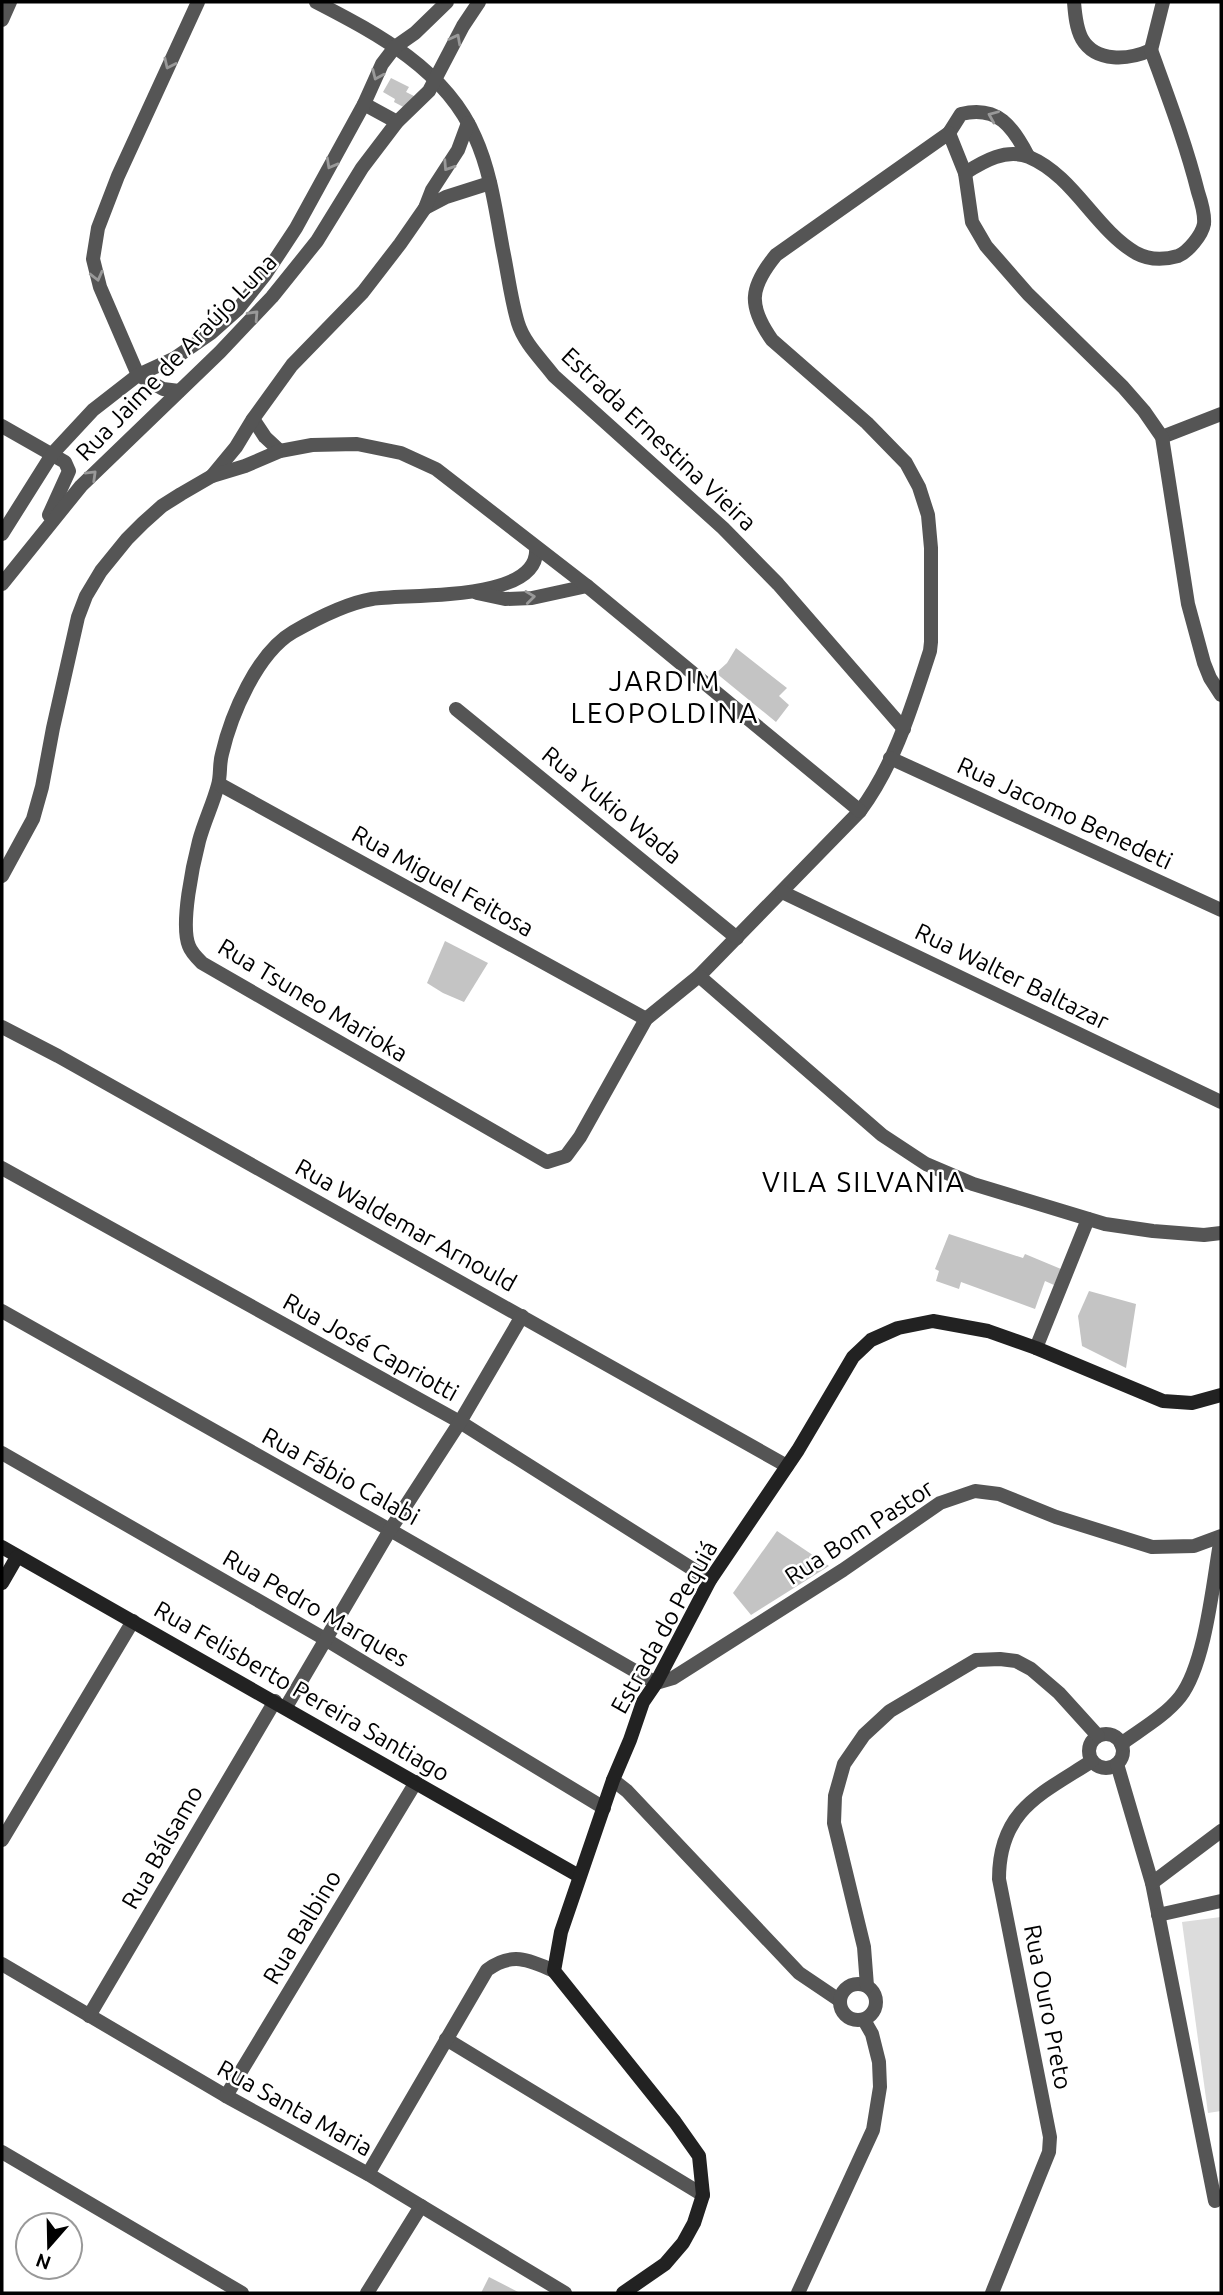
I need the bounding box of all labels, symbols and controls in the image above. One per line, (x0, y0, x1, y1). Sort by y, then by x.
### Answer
one-way arrow (447, 33, 461, 46)
one-way arrow (163, 57, 177, 69)
one-way arrow (371, 67, 385, 80)
one-way arrow (988, 110, 1000, 124)
one-way arrow (326, 157, 339, 170)
one-way arrow (443, 159, 456, 172)
street label: Rua Jaime de Araújo Luna (70, 248, 282, 466)
one-way arrow (89, 269, 103, 281)
one-way arrow (246, 310, 259, 323)
street label: Estrada Ernestina Vieira (556, 342, 762, 536)
one-way arrow (84, 470, 97, 483)
one-way arrow (524, 590, 536, 605)
district label: JARDIM LEOPOLDINA (570, 665, 760, 728)
street label: Rua Yukio Wada (537, 741, 687, 869)
street label: Rua Jacomo Benedeti (953, 751, 1177, 875)
street label: Rua Miguel Feitosa (347, 820, 539, 942)
street label: Rua Walter Baltazar (911, 917, 1113, 1035)
street label: Rua Tsuneo Marioka (213, 933, 413, 1067)
street label: Rua Waldemar Arnould (291, 1153, 521, 1297)
district label: VILA SILVANIA (762, 1166, 966, 1197)
street label: Rua José Capriotti (279, 1288, 463, 1406)
street label: Rua Fábio Calabi (258, 1422, 424, 1530)
street label: Rua Bom Pastor (780, 1474, 938, 1590)
street label: Estrada do Pequiá (605, 1536, 723, 1718)
street label: Rua Pedro Marques (218, 1544, 414, 1672)
street label: Rua Felisberto Pereira Santiago (150, 1595, 454, 1787)
street label: Rua Bálsamo (116, 1781, 208, 1913)
street label: Rua Balbino (257, 1865, 347, 1989)
street label: Rua Ouro Preto (1019, 1922, 1077, 2092)
street label: Rua Santa Maria (213, 2054, 377, 2162)
north arrow (14, 2211, 84, 2281)
text: N (33, 2249, 54, 2275)

